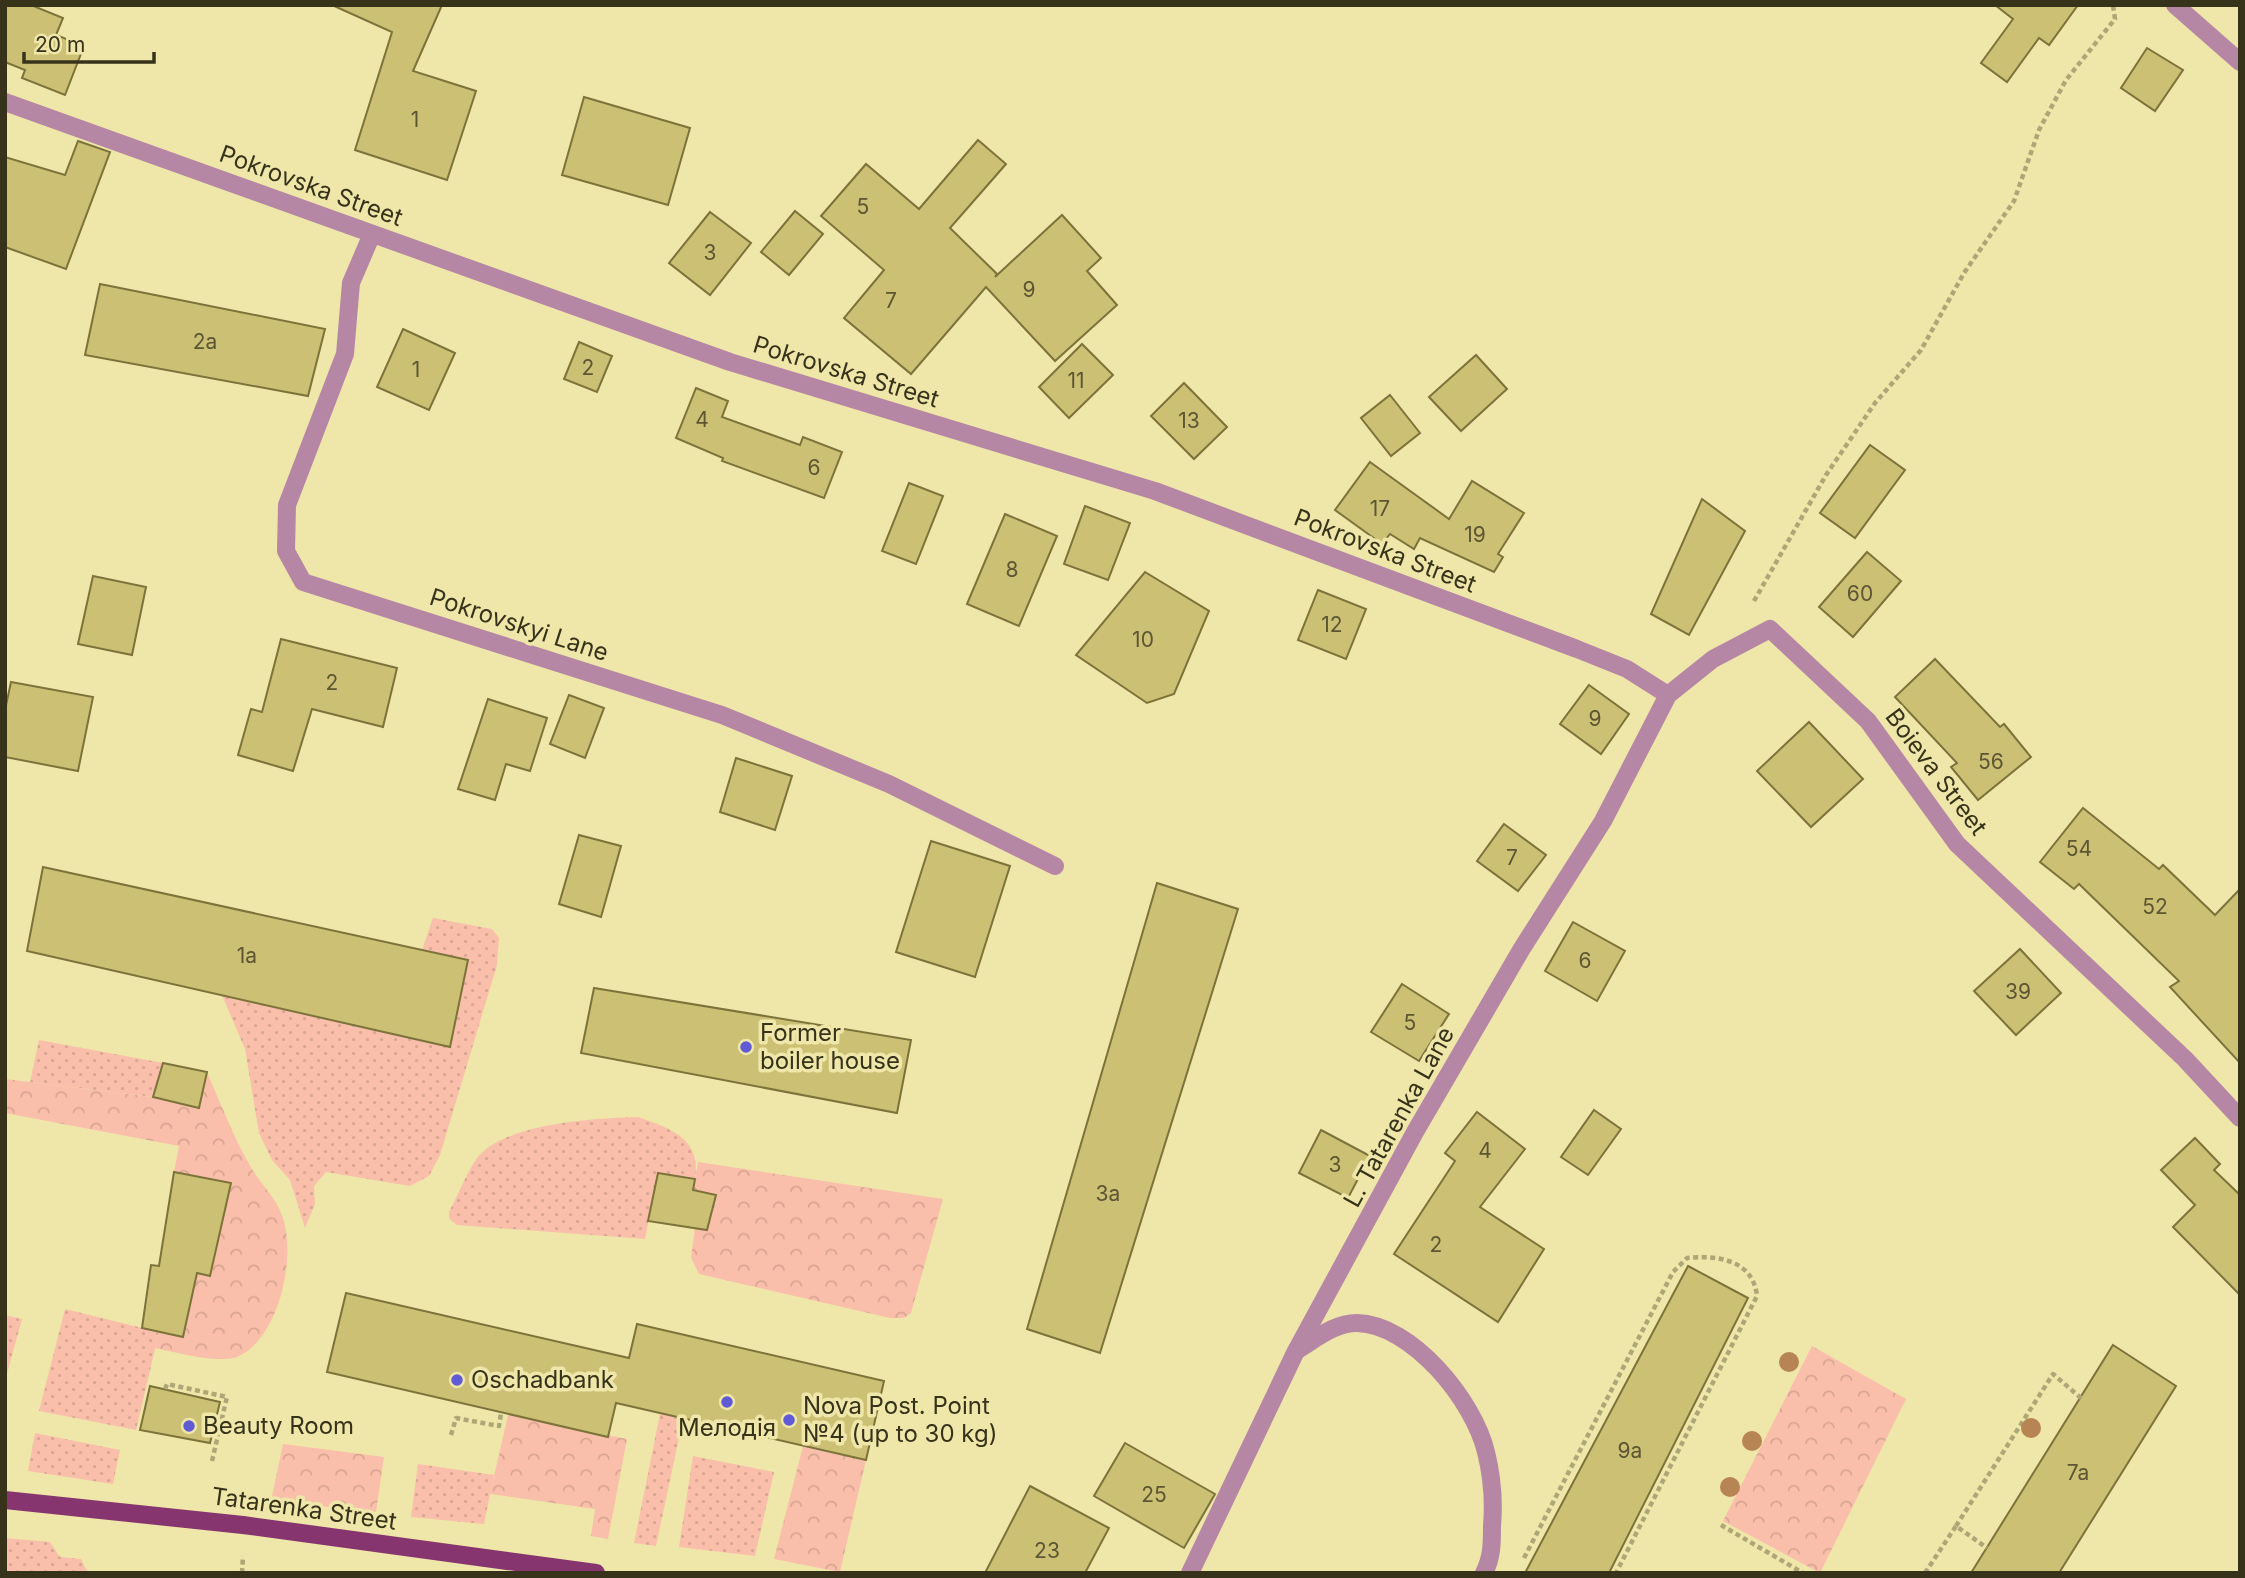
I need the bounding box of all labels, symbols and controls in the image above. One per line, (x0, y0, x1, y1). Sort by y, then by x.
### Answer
scale bar (24, 21, 154, 65)
text: 20 m (35, 32, 85, 57)
house number: 1 (411, 107, 419, 132)
street label: Pokrovska Street (216, 139, 407, 232)
house number: 5 (857, 194, 869, 219)
house number: 3 (704, 240, 716, 265)
house number: 9 (1022, 277, 1036, 302)
house number: 7 (885, 288, 897, 313)
house number: 2а (193, 329, 217, 354)
street label: Pokrovska Street (750, 329, 943, 414)
house number: 2 (582, 355, 594, 380)
house number: 1 (412, 357, 420, 382)
house number: 11 (1067, 368, 1085, 393)
house number: 4 (695, 407, 709, 432)
house number: 13 (1178, 408, 1200, 433)
house number: 6 (807, 455, 821, 480)
house number: 17 (1370, 496, 1390, 521)
street label: Pokrovska Street (1290, 502, 1480, 599)
house number: 19 (1464, 522, 1486, 547)
house number: 8 (1006, 557, 1019, 582)
house number: 60 (1847, 581, 1873, 606)
street label: Pokrovskyi Lane (426, 582, 612, 667)
house number: 12 (1321, 612, 1343, 637)
house number: 10 (1132, 627, 1154, 652)
house number: 2 (326, 670, 338, 695)
street label: Boieva Street (1879, 703, 1993, 841)
house number: 9 (1588, 706, 1602, 731)
house number: 56 (1978, 749, 2004, 774)
house number: 54 (2066, 836, 2092, 861)
house number: 7 (1506, 845, 1518, 870)
house number: 52 (2142, 894, 2168, 919)
house number: 1а (237, 943, 257, 968)
house number: 6 (1578, 948, 1592, 973)
house number: 39 (2005, 979, 2031, 1004)
house number: 5 (1404, 1010, 1416, 1035)
place label: Former boiler house (760, 1018, 900, 1075)
street label: L. Tatarenka Lane (1337, 1022, 1460, 1212)
marker: Former boiler house (738, 1039, 754, 1055)
house number: 4 (1478, 1138, 1492, 1163)
house number: 3 (1329, 1152, 1341, 1177)
house number: 3а (1096, 1181, 1120, 1206)
house number: 2 (1430, 1232, 1442, 1257)
place label: Oschadbank (471, 1365, 614, 1394)
marker: Oschadbank (449, 1372, 465, 1388)
place label: Nova Post. Point №4 (up to 30 kg) (803, 1391, 997, 1448)
marker: Мелодія (719, 1394, 735, 1410)
place label: Beauty Room (203, 1411, 354, 1440)
marker: Nova Post. Point №4 (up to 30 kg) (781, 1412, 797, 1428)
place label: Мелодія (678, 1413, 776, 1442)
marker: Beauty Room (181, 1418, 197, 1434)
house number: 9а (1618, 1438, 1642, 1463)
house number: 7а (2067, 1460, 2089, 1485)
street label: Tatarenka Street (210, 1481, 399, 1536)
house number: 25 (1141, 1482, 1167, 1507)
house number: 23 (1034, 1538, 1060, 1563)

